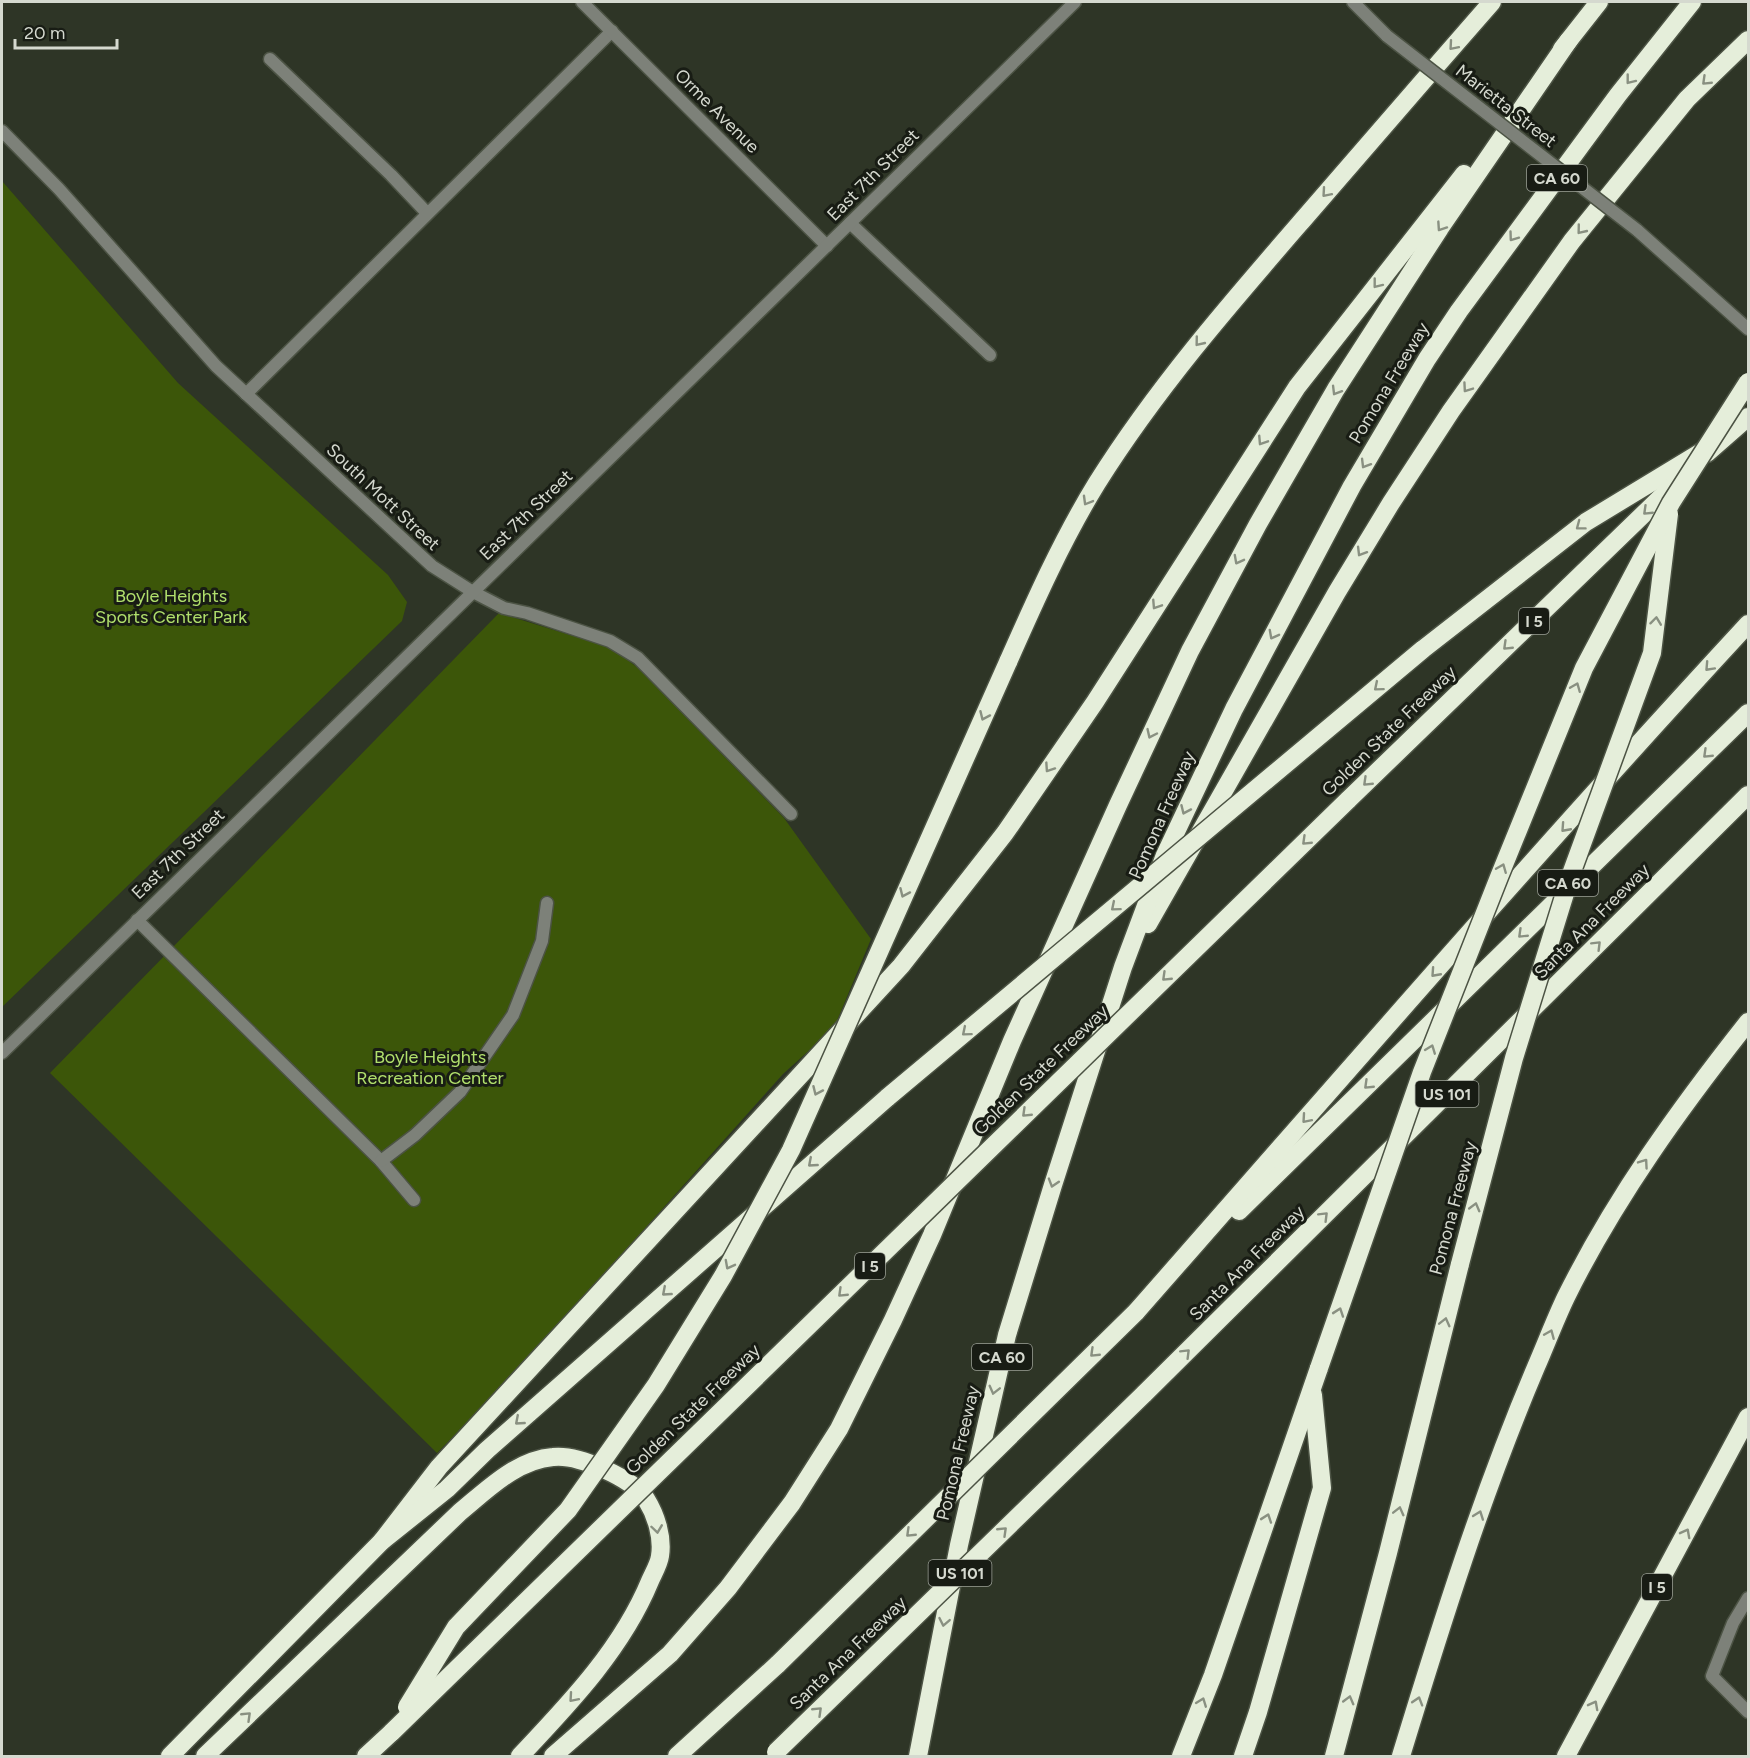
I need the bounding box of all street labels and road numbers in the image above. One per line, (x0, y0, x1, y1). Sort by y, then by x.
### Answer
street label: Marietta Street (1451, 60, 1561, 152)
street label: Orme Avenue (670, 64, 764, 158)
street label: East 7th Street (822, 124, 924, 226)
road number: CA 60 (1527, 165, 1587, 191)
street label: Pomona Freeway (1344, 318, 1434, 448)
street label: South Mott Street (322, 439, 444, 555)
street label: East 7th Street (475, 465, 577, 565)
road number: I 5 (1519, 608, 1549, 634)
street label: Golden State Freeway (1317, 661, 1461, 801)
street label: Pomona Freeway (1124, 747, 1200, 882)
street label: East 7th Street (127, 804, 229, 904)
street label: Santa Ana Freeway (1530, 858, 1655, 983)
road number: CA 60 (1538, 870, 1598, 896)
street label: Golden State Freeway (969, 1000, 1113, 1140)
road number: US 101 (1416, 1081, 1478, 1107)
street label: Pomona Freeway (1425, 1138, 1482, 1277)
street label: Santa Ana Freeway (1185, 1200, 1310, 1325)
road number: I 5 (855, 1253, 885, 1279)
street label: Golden State Freeway (621, 1339, 765, 1479)
road number: CA 60 (972, 1344, 1032, 1370)
street label: Pomona Freeway (932, 1383, 984, 1523)
road number: US 101 (928, 1560, 992, 1586)
road number: I 5 (1642, 1574, 1672, 1600)
street label: Santa Ana Freeway (785, 1591, 911, 1714)

